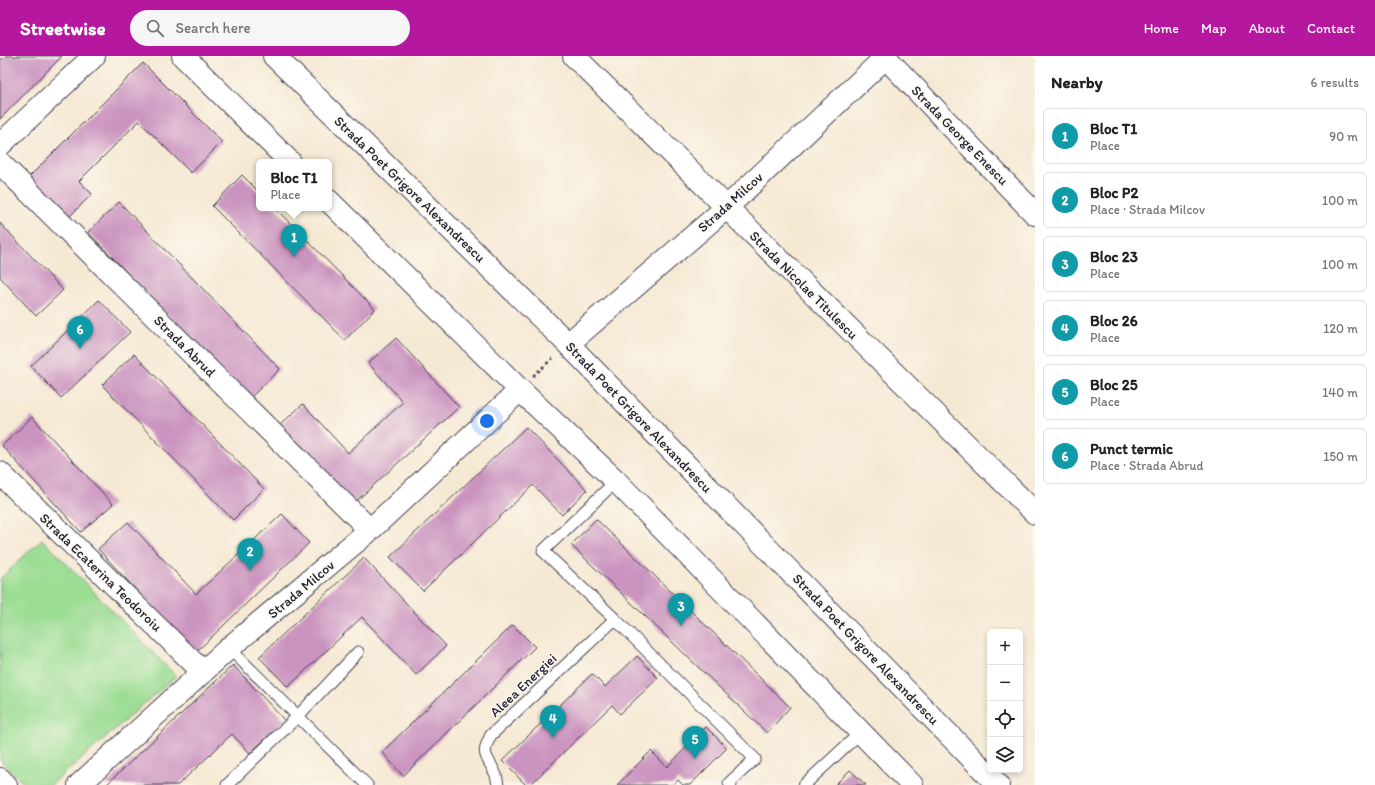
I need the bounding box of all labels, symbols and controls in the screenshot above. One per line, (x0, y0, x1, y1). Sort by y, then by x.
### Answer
search box (130, 10, 410, 46)
text: Streetwise (20, 17, 106, 40)
icon: search (144, 17, 166, 39)
text: Search here (176, 19, 251, 37)
text: Home (1144, 20, 1179, 37)
text: Map (1201, 20, 1227, 37)
text: About (1249, 20, 1285, 37)
text: Contact (1307, 20, 1355, 37)
text: Nearby (1051, 72, 1103, 92)
text: 6 results (1311, 75, 1359, 90)
street label: Strada George Enescu (908, 82, 1012, 189)
street label: Strada Poet Grigore Alexandrescu (331, 113, 489, 266)
text: Bloc T1 (1090, 120, 1137, 138)
text: 1 (1062, 129, 1068, 144)
text: 90 m (1329, 129, 1358, 144)
text: Place (1090, 138, 1120, 153)
popup (256, 159, 332, 211)
street label: Strada Milcov (694, 168, 767, 236)
text: Bloc T1 (270, 169, 318, 187)
text: Bloc P2 (1090, 184, 1138, 202)
text: Place (270, 187, 300, 202)
text: 2 (1062, 193, 1068, 208)
text: 100 m (1322, 193, 1358, 208)
text: Place · Strada Milcov (1090, 202, 1205, 217)
pin: 1 (281, 224, 307, 257)
street label: Strada Nicolae Titulescu (746, 228, 862, 343)
text: Bloc 23 (1090, 248, 1138, 266)
text: 3 (1061, 257, 1069, 272)
text: 100 m (1322, 257, 1358, 272)
text: Place (1090, 266, 1120, 281)
street label: Strada Abrud (150, 312, 219, 381)
text: Bloc 26 (1090, 312, 1138, 330)
pin: 6 (67, 316, 93, 349)
text: 4 (1061, 321, 1069, 336)
text: 120 m (1323, 321, 1358, 336)
text: Place (1090, 330, 1120, 345)
street label: Strada Poet Grigore Alexandrescu (562, 338, 716, 497)
text: Bloc 25 (1090, 376, 1138, 394)
text: 5 (1062, 385, 1068, 400)
text: 140 m (1322, 385, 1358, 400)
text: Place (1090, 394, 1120, 409)
your location (477, 411, 497, 431)
text: Punct termic (1090, 440, 1173, 458)
text: 6 (1062, 449, 1068, 464)
text: 150 m (1323, 449, 1358, 464)
text: Place · Strada Abrud (1090, 458, 1203, 473)
street label: Strada Ecaterina Teodoroiu (36, 510, 165, 635)
pin: 2 (237, 538, 263, 571)
street label: Strada Milcov (264, 556, 339, 622)
street label: Strada Poet Grigore Alexandrescu (789, 570, 943, 729)
pin: 3 (668, 593, 694, 626)
map controls (987, 629, 1023, 773)
button: + (987, 629, 1023, 665)
street label: Aleea Energiei (486, 650, 560, 721)
button: − (987, 665, 1023, 701)
button: locate (987, 701, 1023, 737)
pin: 4 (540, 705, 566, 738)
pin: 5 (682, 726, 708, 759)
button: layers (987, 737, 1023, 773)

